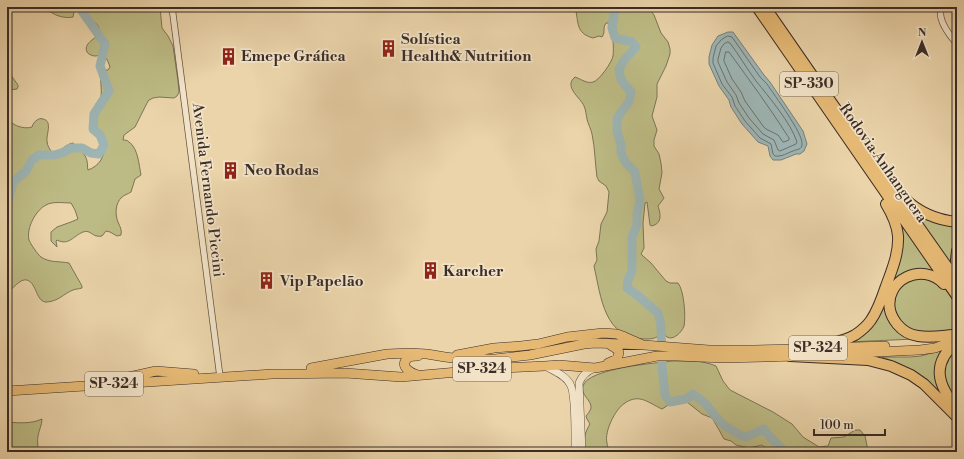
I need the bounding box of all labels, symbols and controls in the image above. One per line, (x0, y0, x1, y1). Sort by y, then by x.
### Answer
north arrow (902, 22, 942, 62)
text: N (918, 26, 927, 40)
place label: Solística Health& Nutrition (401, 30, 532, 66)
building icon: Solística Health& Nutrition (378, 38, 398, 58)
building icon: Emepe Gráfica (218, 46, 238, 66)
place label: Emepe Gráfica (241, 47, 347, 66)
road number: SP-330 (780, 72, 838, 96)
street label: Rodovia Anhanguera (835, 100, 931, 227)
street label: Avenida Fernando Piccini (188, 101, 228, 278)
building icon: Neo Rodas (221, 160, 241, 180)
place label: Neo Rodas (244, 161, 319, 180)
building icon: Karcher (420, 261, 440, 281)
place label: Karcher (443, 262, 504, 281)
building icon: Vip Papelão (257, 271, 277, 291)
place label: Vip Papelão (279, 272, 364, 291)
road number: SP-324 (789, 336, 847, 360)
road number: SP-324 (453, 357, 511, 381)
road number: SP-324 (85, 372, 143, 396)
scale bar (814, 411, 885, 437)
text: 100 m (820, 418, 854, 433)

